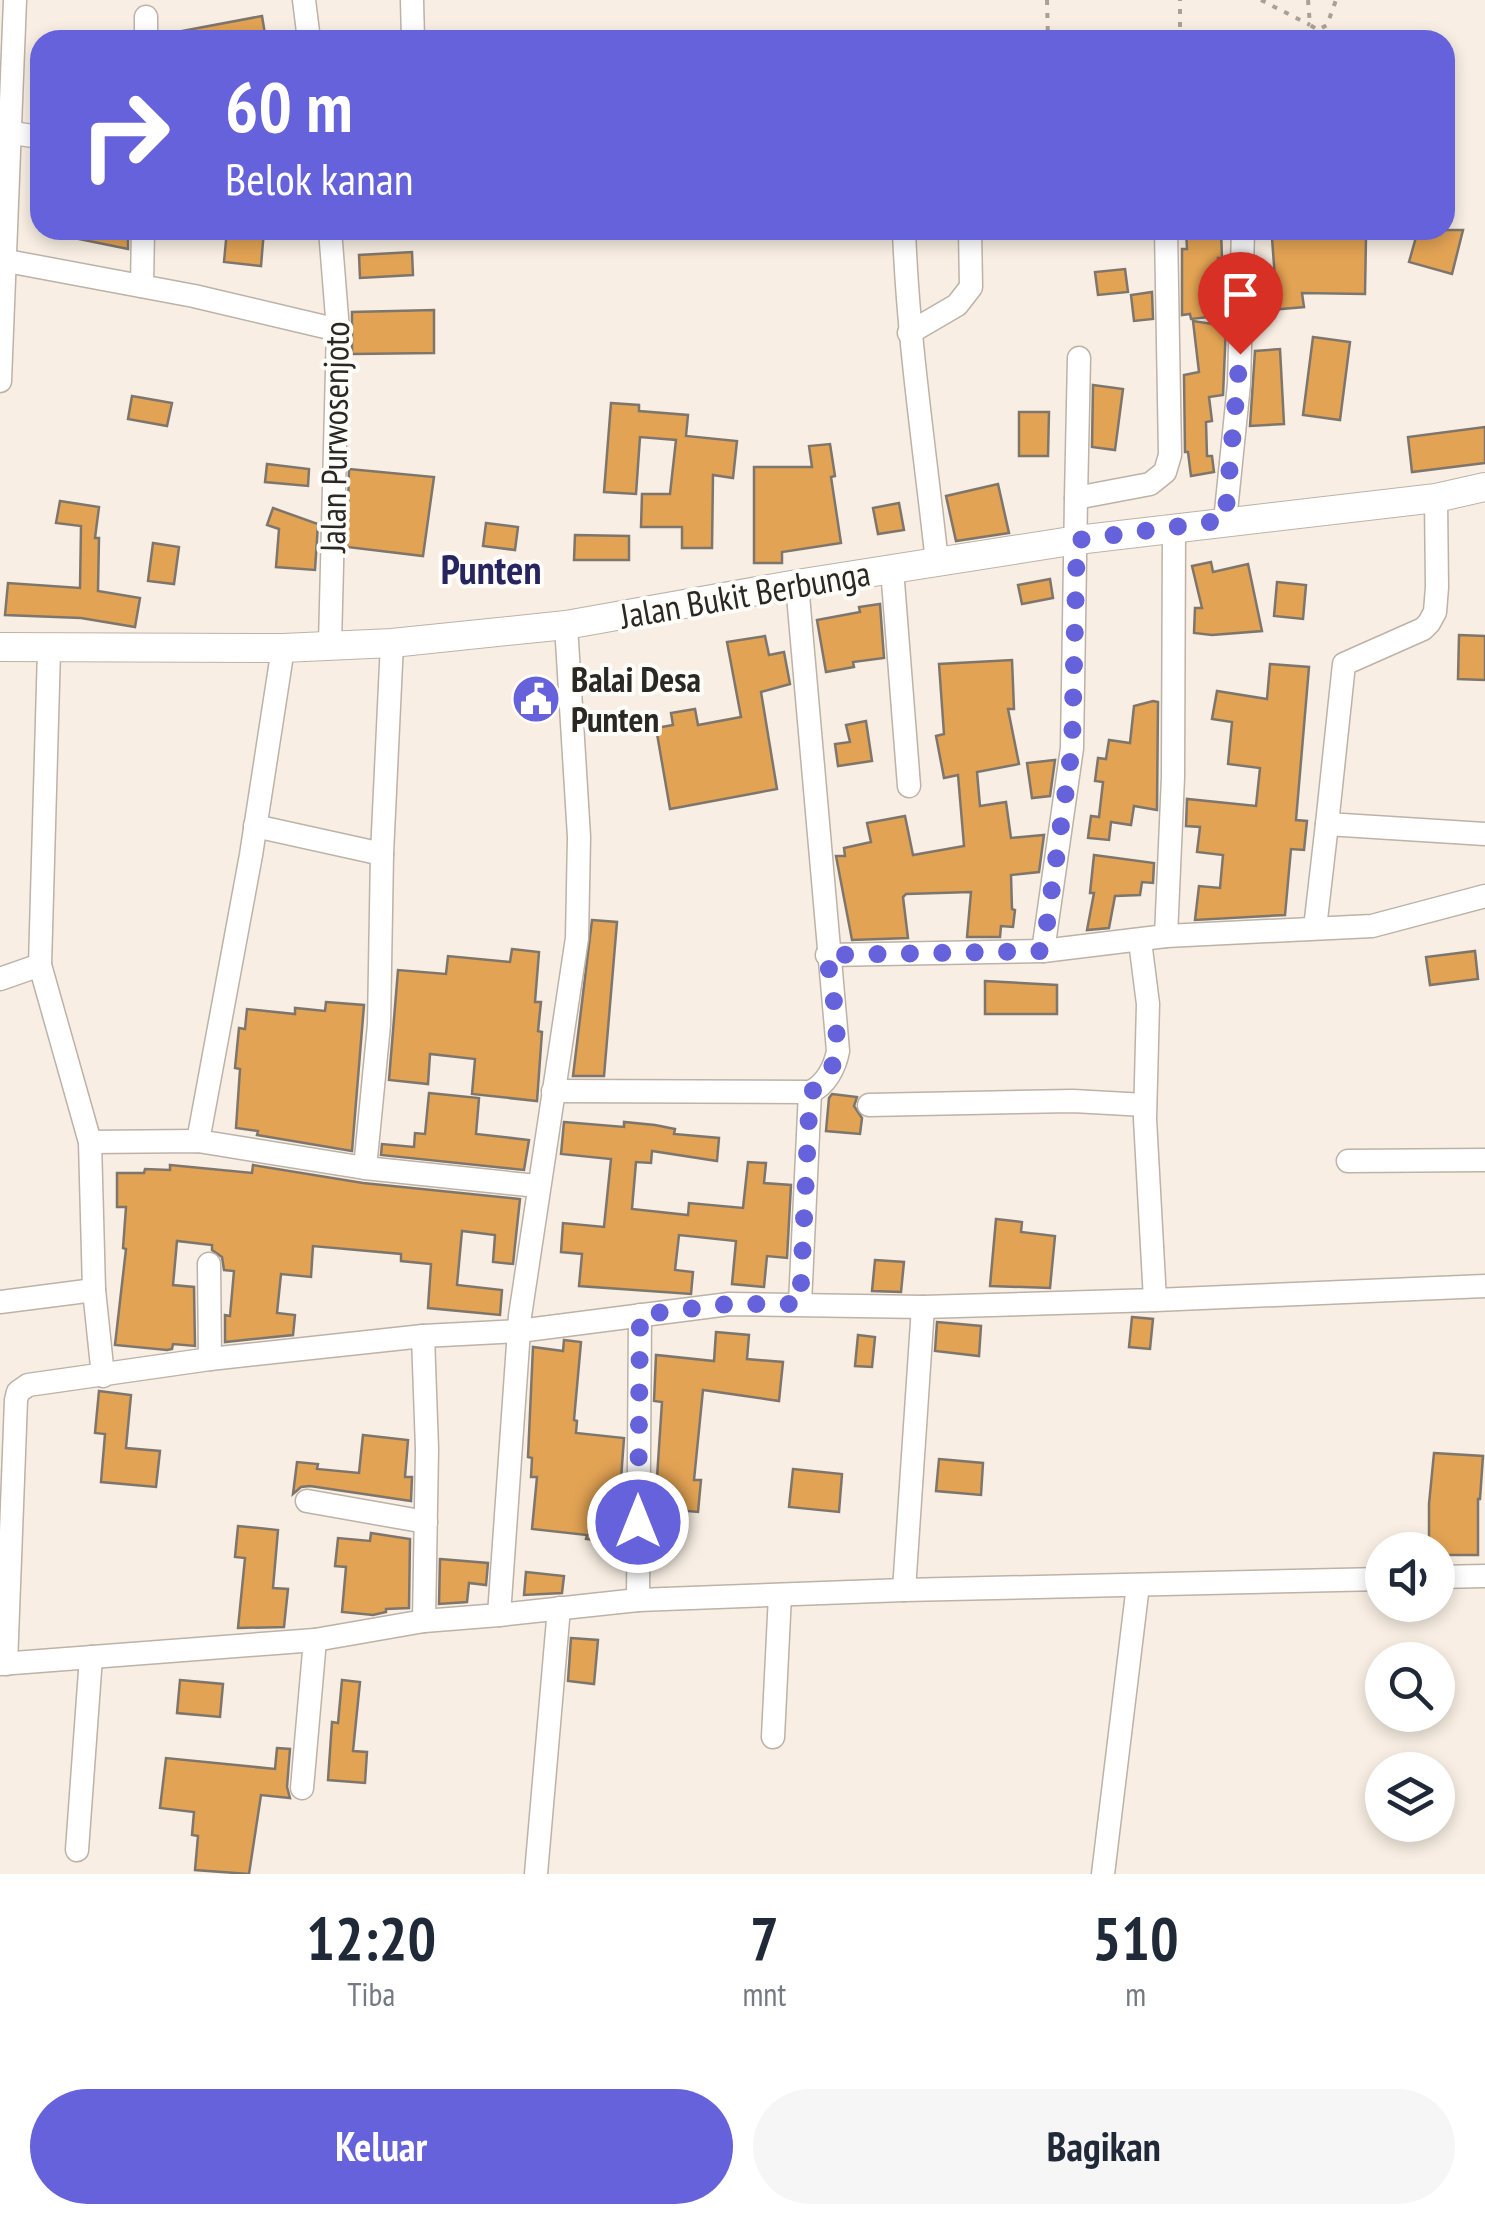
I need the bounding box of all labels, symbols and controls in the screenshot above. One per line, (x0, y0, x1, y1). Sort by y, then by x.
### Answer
text: 60 m (225, 61, 353, 151)
icon: right (60, 70, 190, 200)
text: Belok kanan (225, 149, 414, 207)
pin (1198, 252, 1283, 355)
icon: arrive (1213, 267, 1268, 322)
street label: Jalan Purwosenjoto (309, 321, 359, 554)
district label: Punten (441, 543, 541, 595)
street label: Jalan Bukit Berbunga (616, 549, 873, 639)
place label: Balai Desa Punten (571, 656, 701, 742)
public building icon: Balai Desa Punten (510, 673, 562, 725)
position arrow (586, 1470, 690, 1574)
map controls (1365, 1532, 1455, 1842)
button: sound (1365, 1532, 1455, 1622)
button: search (1365, 1642, 1455, 1732)
button: layers (1365, 1752, 1455, 1842)
text: 12:20 (306, 1899, 436, 1977)
text: 7 (750, 1899, 779, 1977)
text: 510 (1093, 1899, 1179, 1977)
text: Tiba (347, 1973, 395, 2015)
text: mnt (743, 1973, 786, 2015)
text: m (1125, 1973, 1146, 2015)
button: Keluar (30, 2089, 733, 2204)
button: Bagikan (753, 2089, 1455, 2204)

